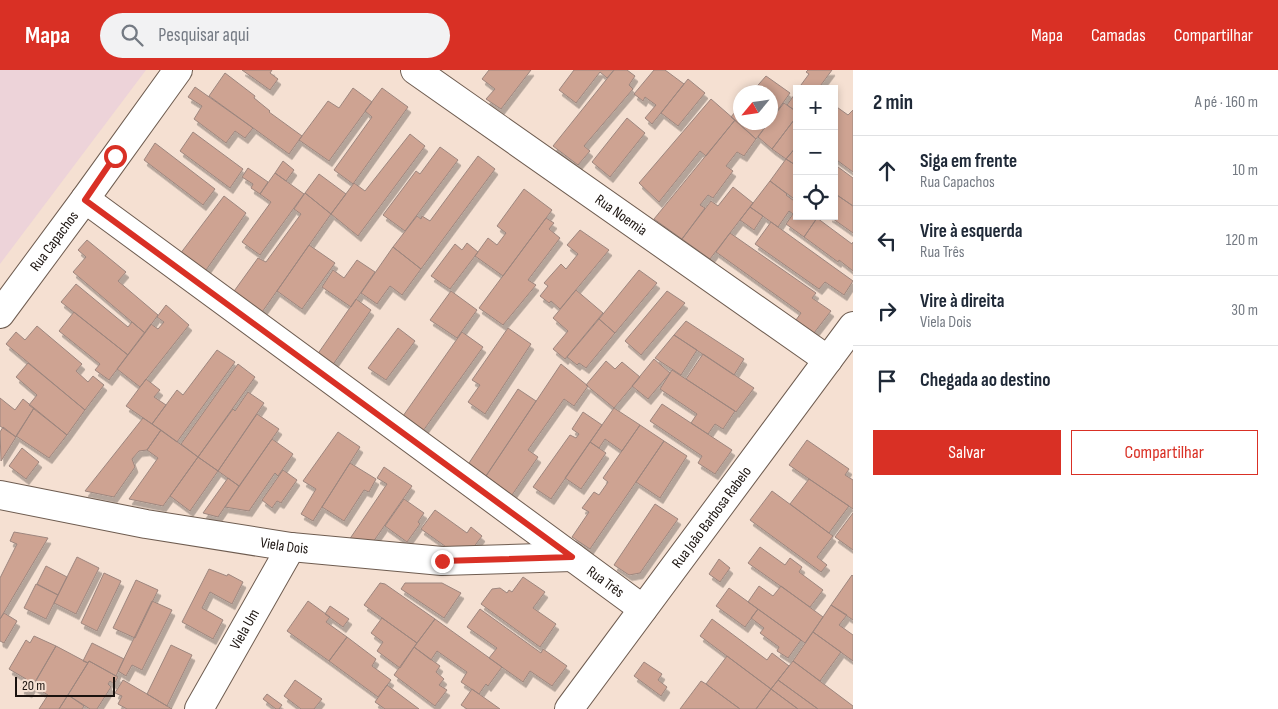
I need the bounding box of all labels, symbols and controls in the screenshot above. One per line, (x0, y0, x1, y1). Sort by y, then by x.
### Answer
search box (100, 13, 450, 58)
text: Mapa (25, 21, 70, 50)
icon: search (118, 21, 146, 49)
text: Pesquisar aqui (158, 24, 249, 47)
text: Mapa (1031, 25, 1063, 46)
text: Camadas (1091, 25, 1146, 46)
text: Compartilhar (1174, 25, 1253, 46)
north arrow (733, 85, 778, 130)
map controls (793, 85, 838, 220)
button: + (793, 85, 838, 130)
text: 2 min (873, 90, 913, 115)
text: A pé · 160 m (1195, 93, 1258, 112)
button: − (793, 130, 838, 175)
route start (104, 145, 127, 168)
text: Siga em frente (920, 150, 1017, 173)
icon: ahead (873, 157, 901, 185)
text: 10 m (1232, 161, 1258, 180)
text: Rua Capachos (920, 173, 995, 192)
button: locate (793, 175, 838, 220)
street label: Rua Noemia (591, 190, 651, 240)
street label: Rua Capachos (26, 207, 83, 275)
text: Vire à esquerda (920, 220, 1022, 243)
icon: left (873, 227, 901, 255)
text: 120 m (1226, 231, 1258, 250)
text: Rua Três (920, 243, 965, 262)
text: Vire à direita (920, 290, 1004, 313)
icon: right (873, 297, 901, 325)
text: 30 m (1231, 301, 1258, 320)
text: Viela Dois (920, 313, 972, 332)
icon: arrive (873, 367, 901, 395)
text: Chegada ao destino (920, 369, 1050, 392)
button: Salvar (873, 430, 1061, 475)
button: Compartilhar (1071, 430, 1258, 475)
street label: Rua João Barbosa Rabelo (668, 463, 756, 572)
street label: Viela Dois (259, 533, 309, 559)
route end (431, 550, 454, 573)
street label: Rua Três (583, 562, 628, 602)
street label: Viela Um (226, 606, 264, 653)
scale bar (15, 674, 115, 697)
text: 20 m (22, 677, 45, 694)

